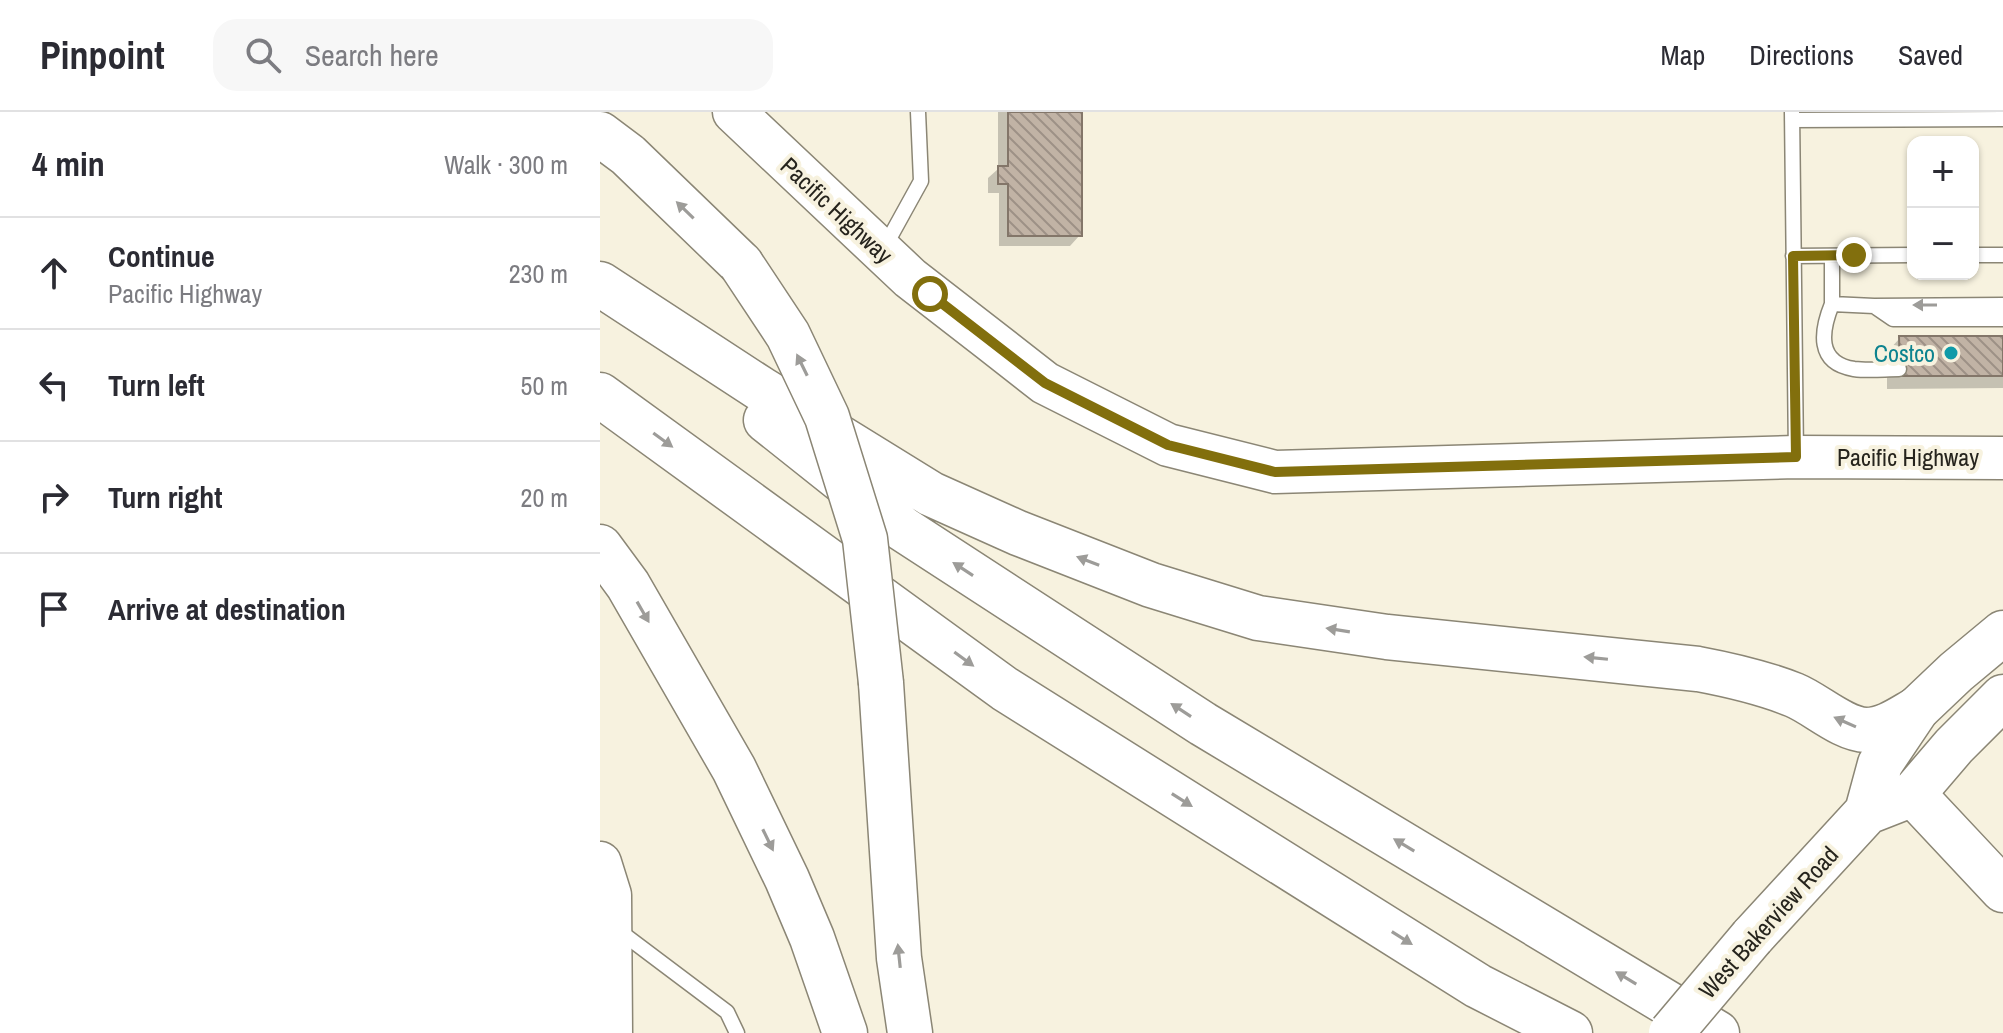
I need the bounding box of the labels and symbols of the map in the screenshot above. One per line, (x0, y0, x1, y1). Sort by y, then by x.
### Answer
street label: Pacific Highway (774, 150, 900, 270)
one-way arrow (676, 201, 695, 220)
route end (1836, 237, 1872, 273)
route start (912, 276, 948, 312)
one-way arrow (1912, 299, 1937, 312)
place label: Costco (1874, 337, 1935, 369)
marker: Costco (1942, 344, 1960, 362)
one-way arrow (795, 354, 809, 377)
one-way arrow (653, 432, 673, 448)
street label: Pacific Highway (1837, 441, 1979, 473)
one-way arrow (1076, 554, 1100, 567)
one-way arrow (952, 562, 974, 576)
one-way arrow (636, 601, 650, 623)
one-way arrow (1325, 623, 1350, 636)
one-way arrow (953, 651, 975, 667)
one-way arrow (1583, 652, 1608, 665)
one-way arrow (1170, 703, 1192, 718)
one-way arrow (1834, 715, 1857, 729)
one-way arrow (1171, 793, 1193, 807)
one-way arrow (761, 828, 775, 851)
one-way arrow (1393, 838, 1415, 852)
street label: West Bakerview Road (1691, 839, 1845, 1005)
one-way arrow (1392, 931, 1413, 946)
one-way arrow (893, 943, 906, 968)
one-way arrow (1615, 972, 1637, 986)

